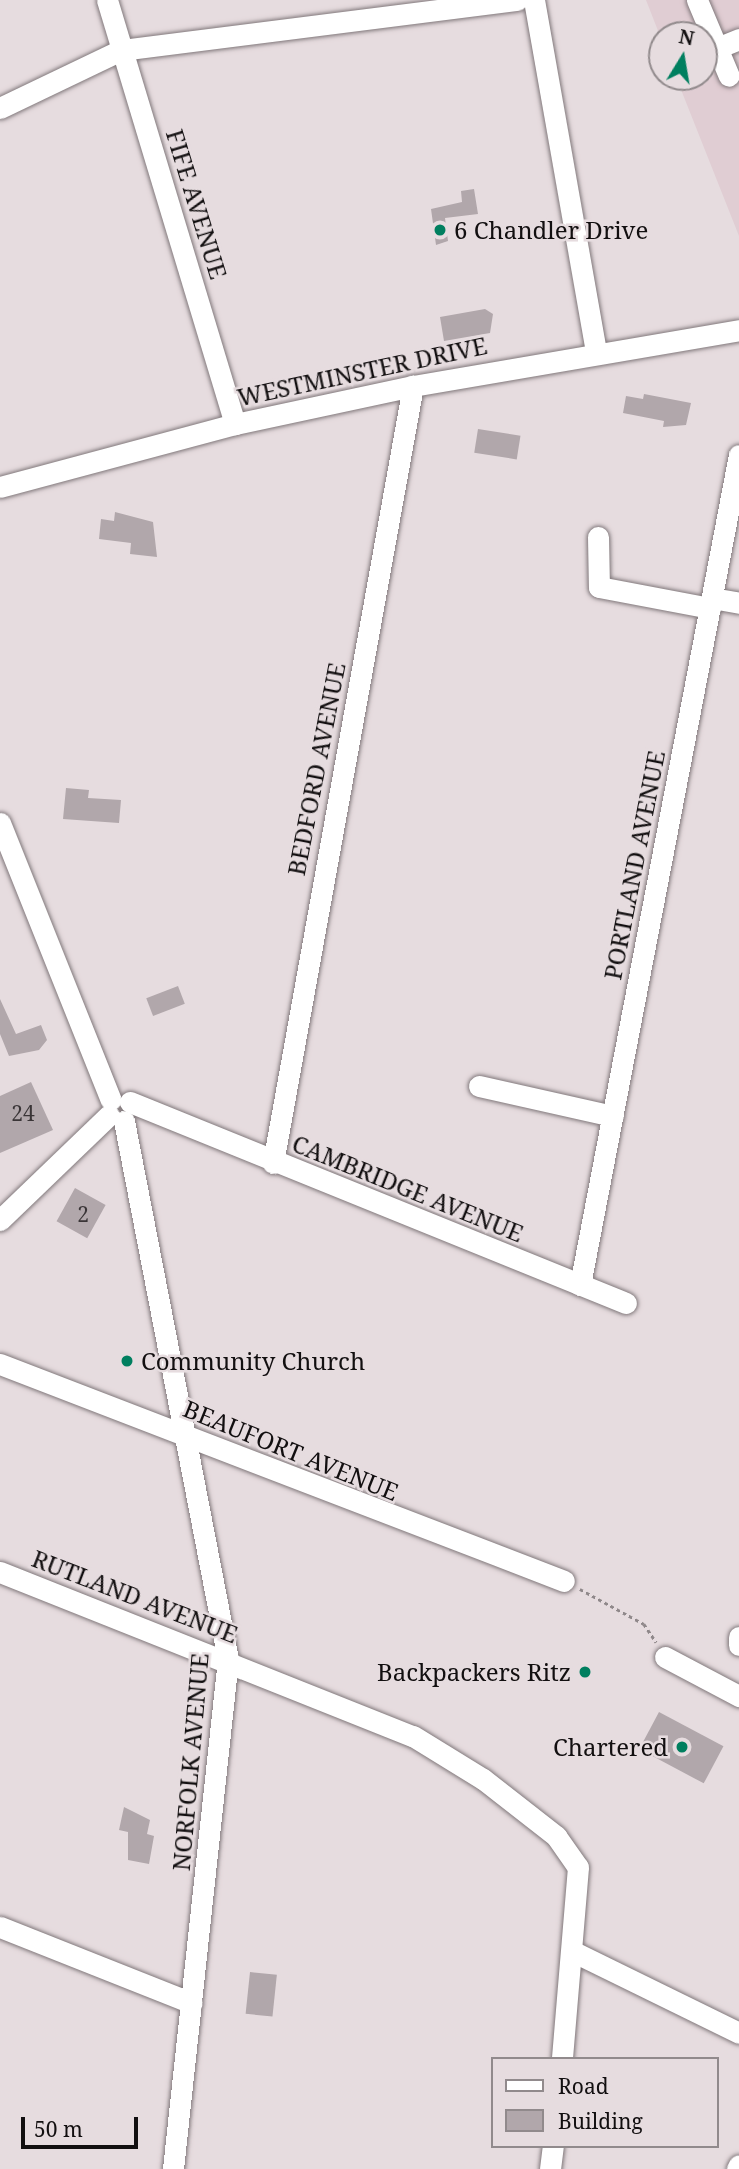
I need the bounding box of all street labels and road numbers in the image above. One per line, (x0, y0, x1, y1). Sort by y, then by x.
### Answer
street label: FIFE AVENUE (161, 126, 233, 282)
street label: WESTMINSTER DRIVE (235, 330, 489, 412)
street label: BEDFORD AVENUE (281, 660, 351, 878)
street label: PORTLAND AVENUE (598, 748, 670, 982)
street label: CAMBRIDGE AVENUE (288, 1128, 528, 1248)
street label: BEAUFORT AVENUE (179, 1394, 403, 1506)
street label: RUTLAND AVENUE (28, 1544, 242, 1648)
street label: NORFOLK AVENUE (166, 1652, 214, 1872)

